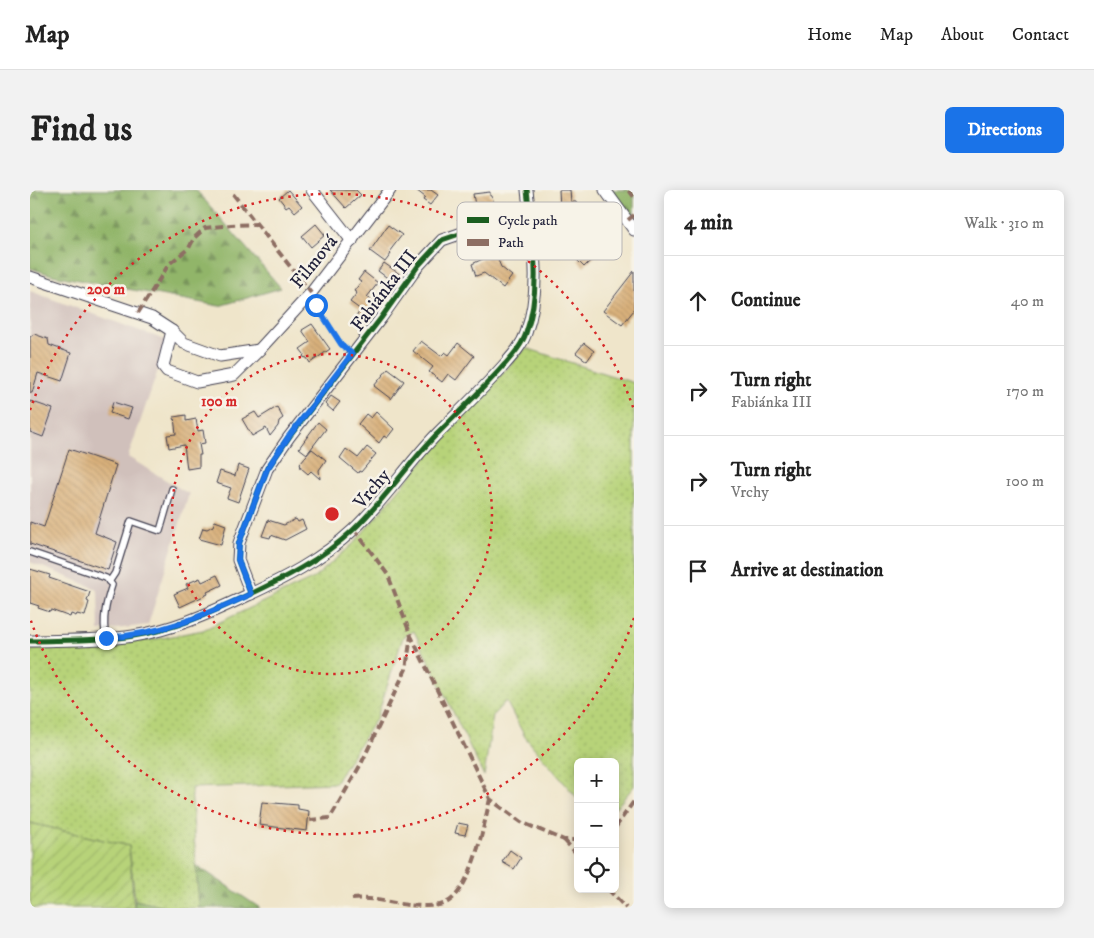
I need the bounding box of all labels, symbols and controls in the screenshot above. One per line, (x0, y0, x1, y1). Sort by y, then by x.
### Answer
text: Map (25, 20, 69, 50)
text: Home (807, 24, 852, 46)
text: Map (880, 24, 913, 46)
text: About (941, 24, 984, 46)
text: Contact (1012, 24, 1069, 46)
button: Directions (945, 107, 1064, 153)
text: Find us (30, 108, 132, 152)
legend (457, 202, 622, 260)
text: 4 min (684, 210, 733, 236)
text: Cycle path (498, 212, 558, 230)
text: Walk · 310 m (964, 213, 1044, 233)
street label: Filmová (286, 231, 343, 293)
text: Path (498, 234, 525, 252)
street label: Fabiánka III (346, 246, 422, 336)
text: 200 m (87, 280, 126, 299)
icon: ahead (684, 287, 712, 315)
text: Continue (731, 289, 801, 312)
text: 40 m (1011, 291, 1044, 311)
route start (305, 294, 328, 317)
text: Turn right (731, 369, 811, 392)
icon: right (684, 377, 712, 405)
text: 170 m (1006, 381, 1044, 401)
text: 100 m (201, 392, 238, 411)
text: Fabiánka III (731, 392, 812, 412)
text: Turn right (731, 459, 811, 482)
street label: Vrchy (348, 464, 396, 514)
icon: right (684, 467, 712, 495)
text: 100 m (1006, 471, 1044, 491)
text: Vrchy (731, 482, 769, 502)
centre of rings (323, 505, 341, 523)
icon: arrive (684, 557, 712, 585)
text: Arrive at destination (731, 559, 883, 582)
route end (95, 627, 118, 650)
map controls (574, 758, 619, 893)
button: + (574, 758, 619, 803)
button: − (574, 803, 619, 848)
button: locate (574, 848, 619, 893)

